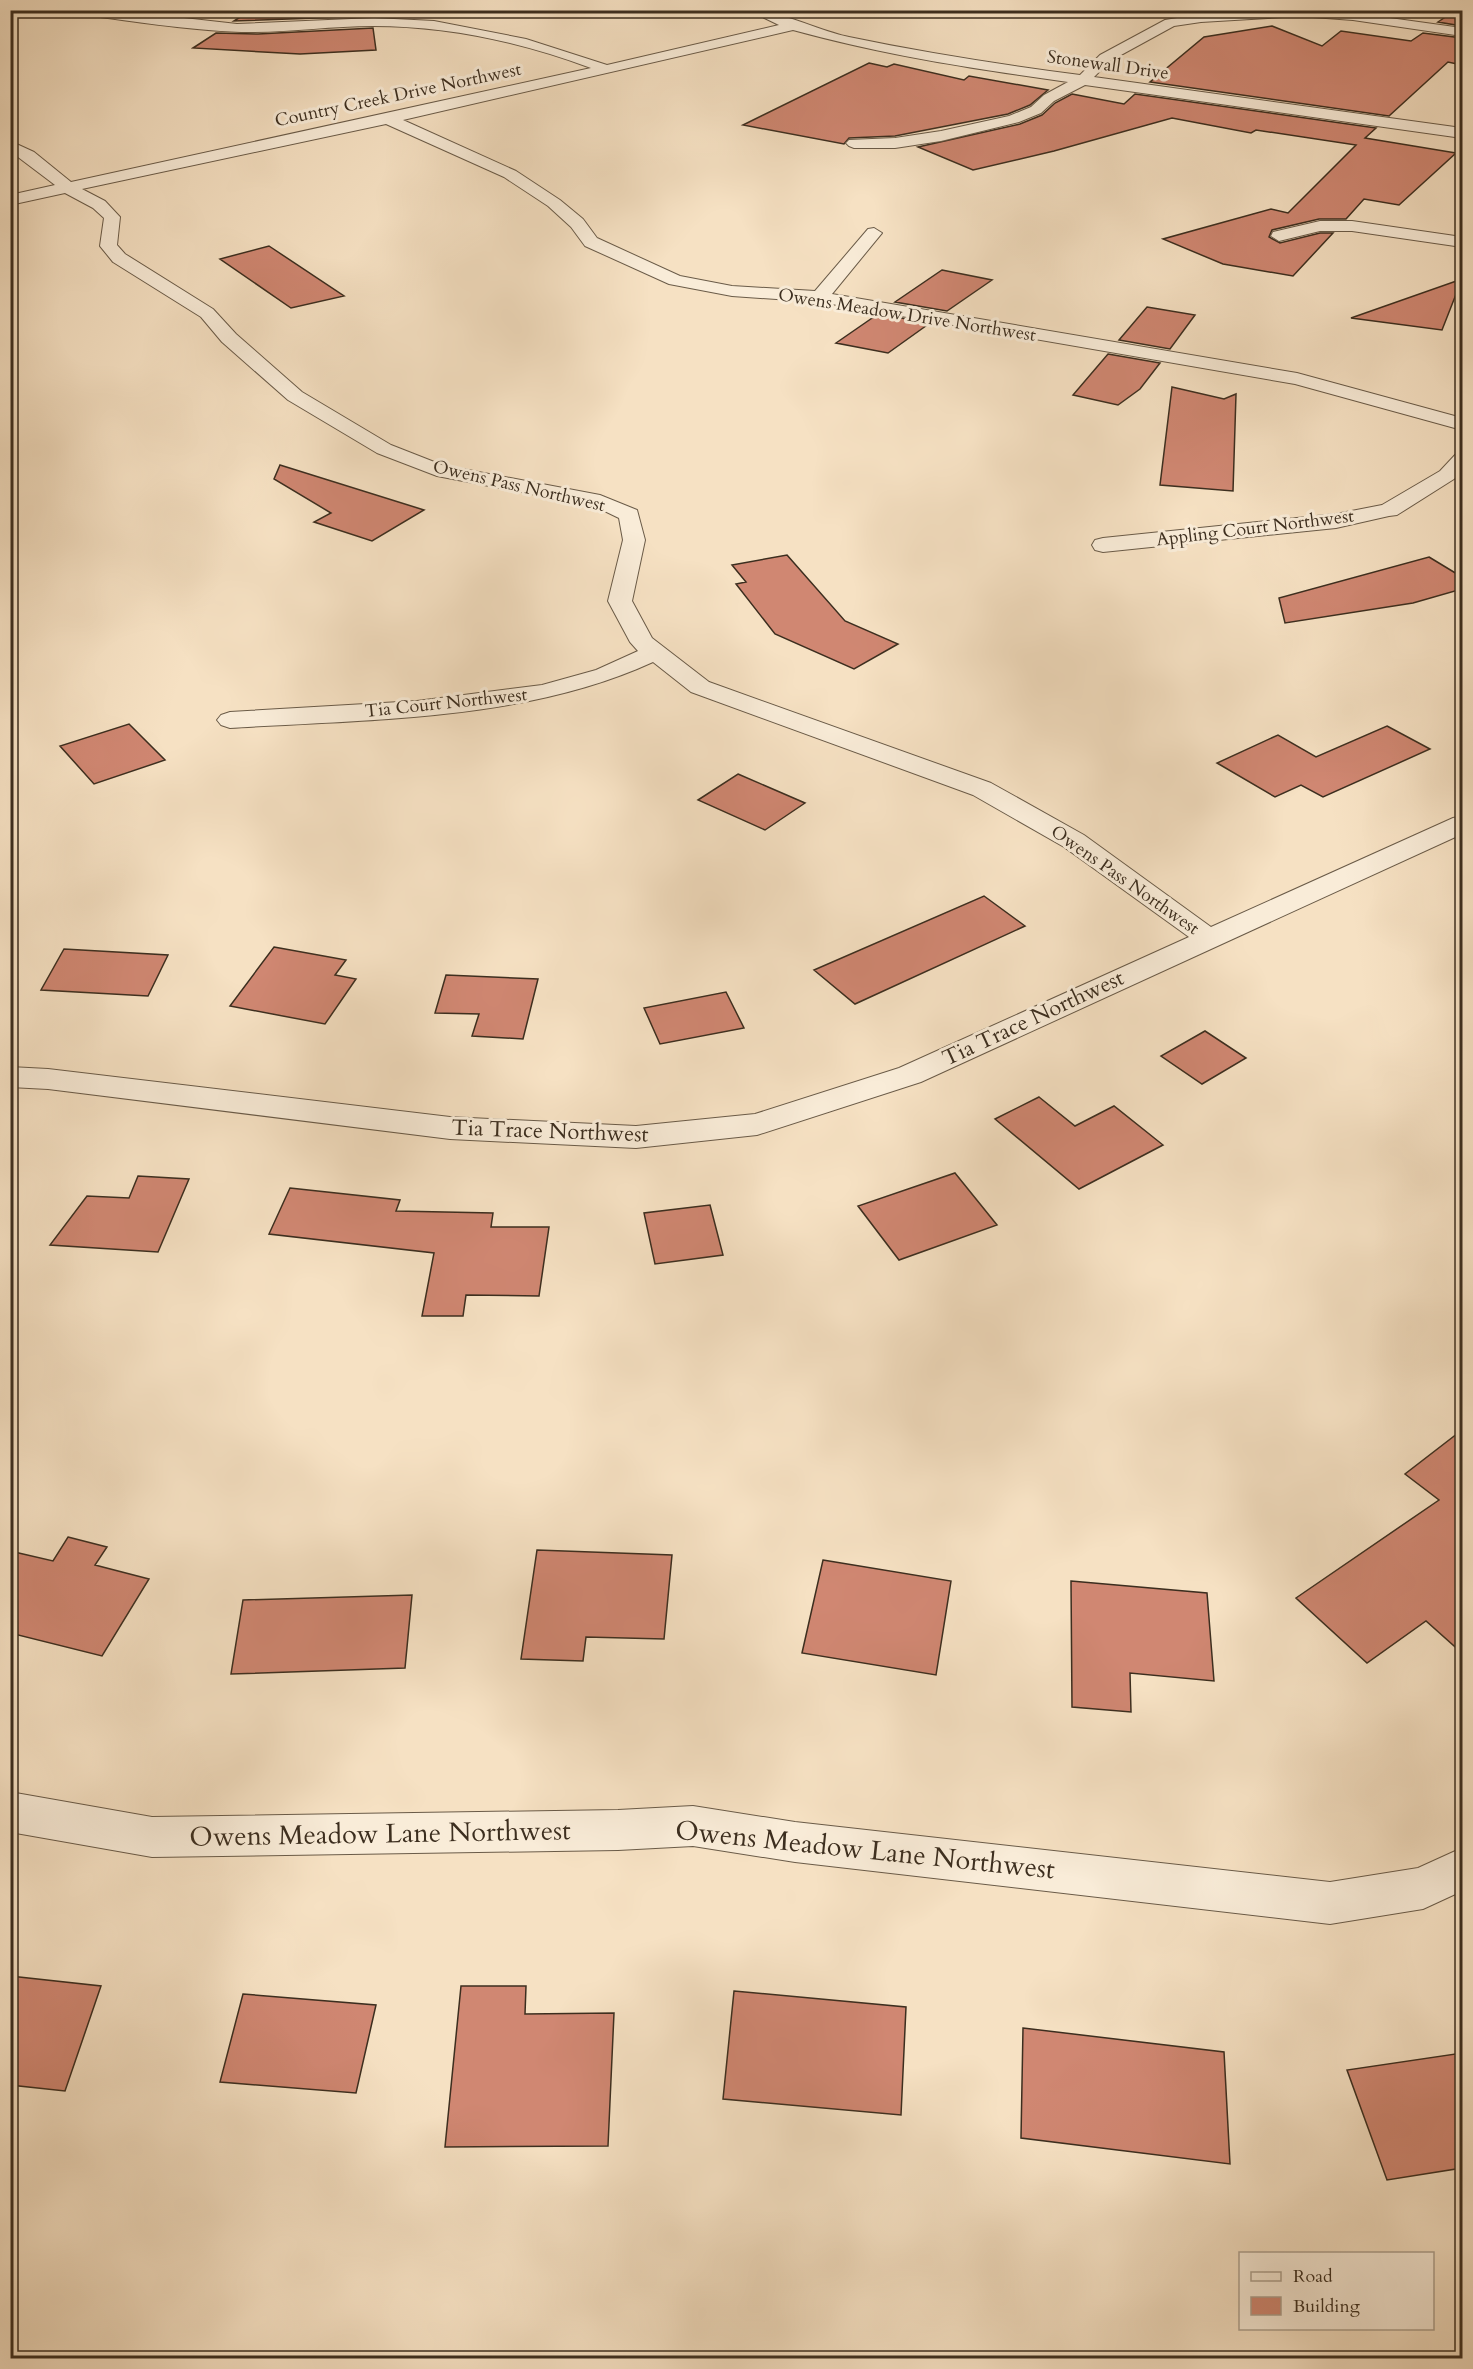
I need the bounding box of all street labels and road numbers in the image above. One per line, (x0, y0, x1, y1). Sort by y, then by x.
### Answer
street label: Stonewall Drive (1046, 44, 1170, 86)
street label: Country Creek Drive Northwest (273, 57, 524, 133)
street label: Owens Meadow Drive Northwest (776, 282, 1038, 348)
street label: Owens Pass Northwest (430, 454, 608, 518)
street label: Appling Court Northwest (1155, 503, 1355, 553)
street label: Tia Court Northwest (364, 682, 529, 724)
street label: Owens Pass Northwest (1046, 819, 1205, 941)
street label: Tia Trace Northwest (937, 963, 1129, 1073)
street label: Tia Trace Northwest (451, 1113, 649, 1149)
street label: Owens Meadow Lane Northwest (189, 1812, 571, 1856)
street label: Owens Meadow Lane Northwest (673, 1812, 1057, 1888)

